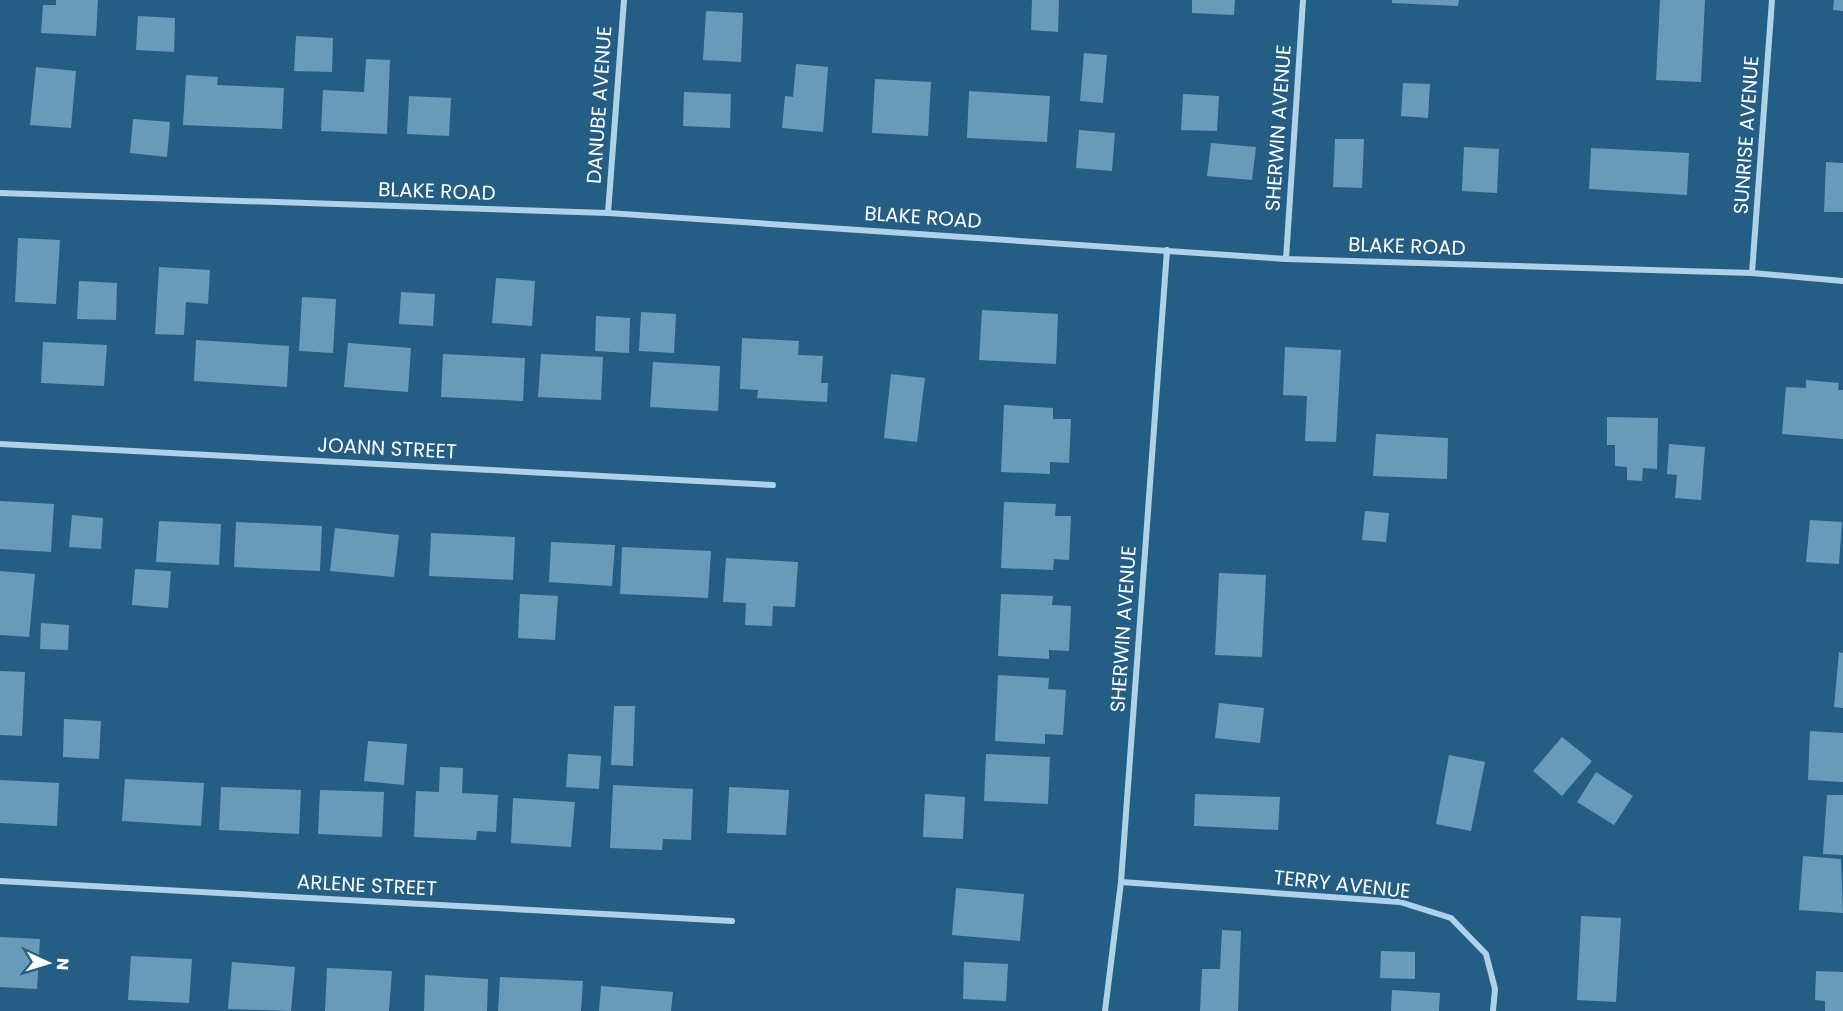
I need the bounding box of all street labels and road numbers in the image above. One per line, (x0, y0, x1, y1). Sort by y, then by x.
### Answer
street label: DANUBE AVENUE (580, 25, 618, 185)
street label: SHERWIN AVENUE (1258, 44, 1298, 212)
street label: SUNRISE AVENUE (1726, 55, 1766, 215)
street label: BLAKE ROAD (378, 175, 496, 207)
street label: BLAKE ROAD (863, 199, 983, 235)
street label: BLAKE ROAD (1348, 230, 1466, 262)
street label: JOANN STREET (317, 430, 457, 466)
street label: SHERWIN AVENUE (1103, 545, 1143, 713)
street label: TERRY AVENUE (1272, 863, 1412, 905)
street label: ARLENE STREET (296, 867, 438, 903)

